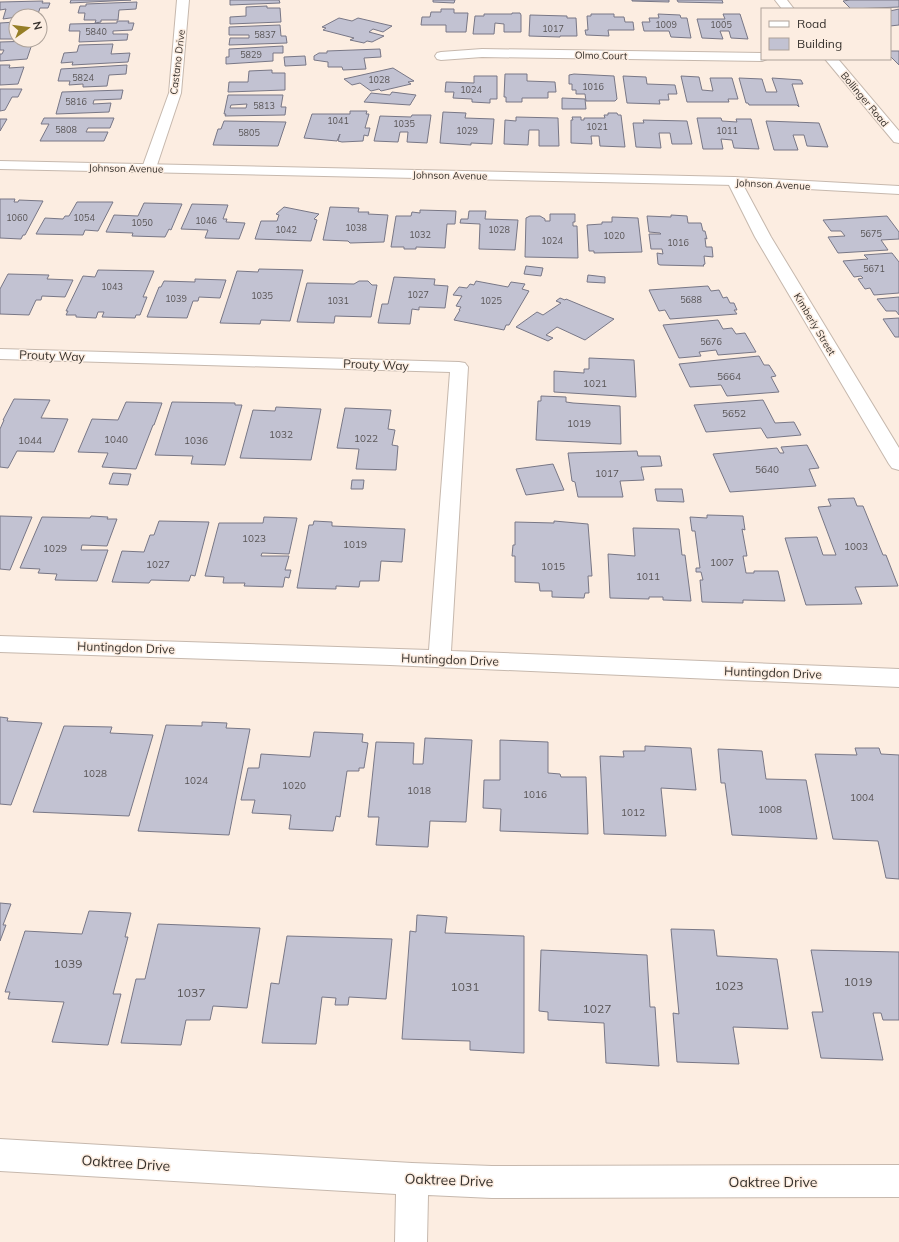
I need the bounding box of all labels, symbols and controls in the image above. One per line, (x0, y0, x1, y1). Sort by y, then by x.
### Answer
north arrow (8, 8, 48, 48)
legend (761, 8, 891, 60)
text: Road (797, 16, 826, 31)
house number: 1009 (655, 19, 677, 30)
house number: 1005 (710, 19, 732, 30)
text: N (30, 20, 46, 31)
house number: 1017 (542, 23, 564, 34)
house number: 5840 (85, 26, 107, 37)
street label: Castano Drive (167, 29, 188, 95)
house number: 5837 (254, 29, 276, 40)
text: Building (797, 36, 842, 51)
house number: 5829 (240, 49, 262, 60)
street label: Olmo Court (575, 49, 628, 62)
street label: Bollinger Road (838, 69, 891, 129)
house number: 5824 (72, 72, 94, 83)
house number: 1028 (368, 74, 390, 85)
house number: 1016 (582, 81, 604, 92)
house number: 1024 (460, 84, 482, 95)
house number: 5816 (65, 96, 87, 107)
house number: 5813 (253, 100, 275, 111)
house number: 1041 (327, 115, 349, 126)
house number: 1035 (393, 118, 415, 129)
house number: 1021 (586, 121, 608, 132)
house number: 5808 (55, 124, 77, 135)
house number: 1029 (456, 125, 478, 136)
house number: 1011 (716, 125, 738, 136)
house number: 5805 (238, 127, 260, 138)
street label: Johnson Avenue (89, 161, 163, 176)
street label: Johnson Avenue (413, 168, 487, 183)
street label: Johnson Avenue (735, 176, 811, 193)
house number: 1060 (6, 212, 28, 223)
house number: 1054 (73, 212, 95, 223)
house number: 1046 (195, 215, 217, 226)
house number: 1050 (131, 217, 153, 228)
house number: 1038 (345, 222, 367, 233)
house number: 1042 (275, 224, 297, 235)
house number: 1028 (488, 224, 510, 235)
house number: 5675 (860, 228, 882, 239)
house number: 1032 (409, 229, 431, 240)
house number: 1020 (603, 230, 625, 241)
house number: 1024 (541, 235, 563, 246)
house number: 1016 (667, 237, 689, 248)
house number: 5671 (863, 263, 885, 274)
house number: 1043 (101, 281, 123, 292)
house number: 1027 (407, 289, 429, 300)
house number: 1035 (251, 290, 273, 301)
street label: Kimberly Street (791, 291, 839, 358)
house number: 1039 (165, 293, 187, 304)
house number: 5688 (680, 294, 702, 305)
house number: 1031 (327, 295, 349, 306)
house number: 1025 (480, 295, 502, 306)
house number: 5676 (700, 336, 722, 347)
street label: Prouty Way (19, 347, 86, 364)
street label: Prouty Way (343, 356, 410, 373)
house number: 5664 (717, 370, 741, 383)
house number: 1021 (583, 377, 607, 390)
house number: 5652 (722, 407, 746, 420)
house number: 1019 (567, 417, 591, 430)
house number: 1032 (269, 428, 293, 441)
house number: 1022 (354, 432, 378, 445)
house number: 1040 (104, 433, 128, 446)
house number: 1044 (18, 434, 42, 447)
house number: 1036 (184, 434, 208, 447)
house number: 5640 (755, 463, 779, 476)
house number: 1017 (595, 467, 619, 480)
house number: 1023 (242, 532, 266, 545)
house number: 1019 (343, 538, 367, 551)
house number: 1003 (844, 540, 868, 553)
house number: 1029 (43, 542, 67, 555)
house number: 1007 (710, 556, 734, 569)
house number: 1027 (146, 558, 170, 571)
house number: 1015 (541, 560, 565, 573)
house number: 1011 (636, 570, 660, 583)
street label: Huntingdon Drive (77, 638, 175, 657)
street label: Huntingdon Drive (401, 650, 499, 669)
street label: Huntingdon Drive (724, 663, 822, 682)
house number: 1028 (83, 767, 107, 780)
house number: 1024 (184, 774, 208, 787)
house number: 1020 (282, 779, 306, 792)
house number: 1018 (407, 784, 431, 797)
house number: 1016 (523, 788, 547, 801)
house number: 1004 (850, 791, 874, 804)
house number: 1008 (758, 803, 782, 816)
house number: 1012 (621, 806, 645, 819)
house number: 1039 (54, 956, 82, 971)
house number: 1019 (844, 974, 872, 989)
house number: 1023 (715, 978, 743, 993)
house number: 1031 (451, 979, 479, 994)
house number: 1037 (177, 985, 205, 1000)
house number: 1027 (583, 1001, 611, 1016)
street label: Oaktree Drive (81, 1151, 171, 1175)
street label: Oaktree Drive (404, 1169, 494, 1191)
street label: Oaktree Drive (729, 1173, 817, 1191)

